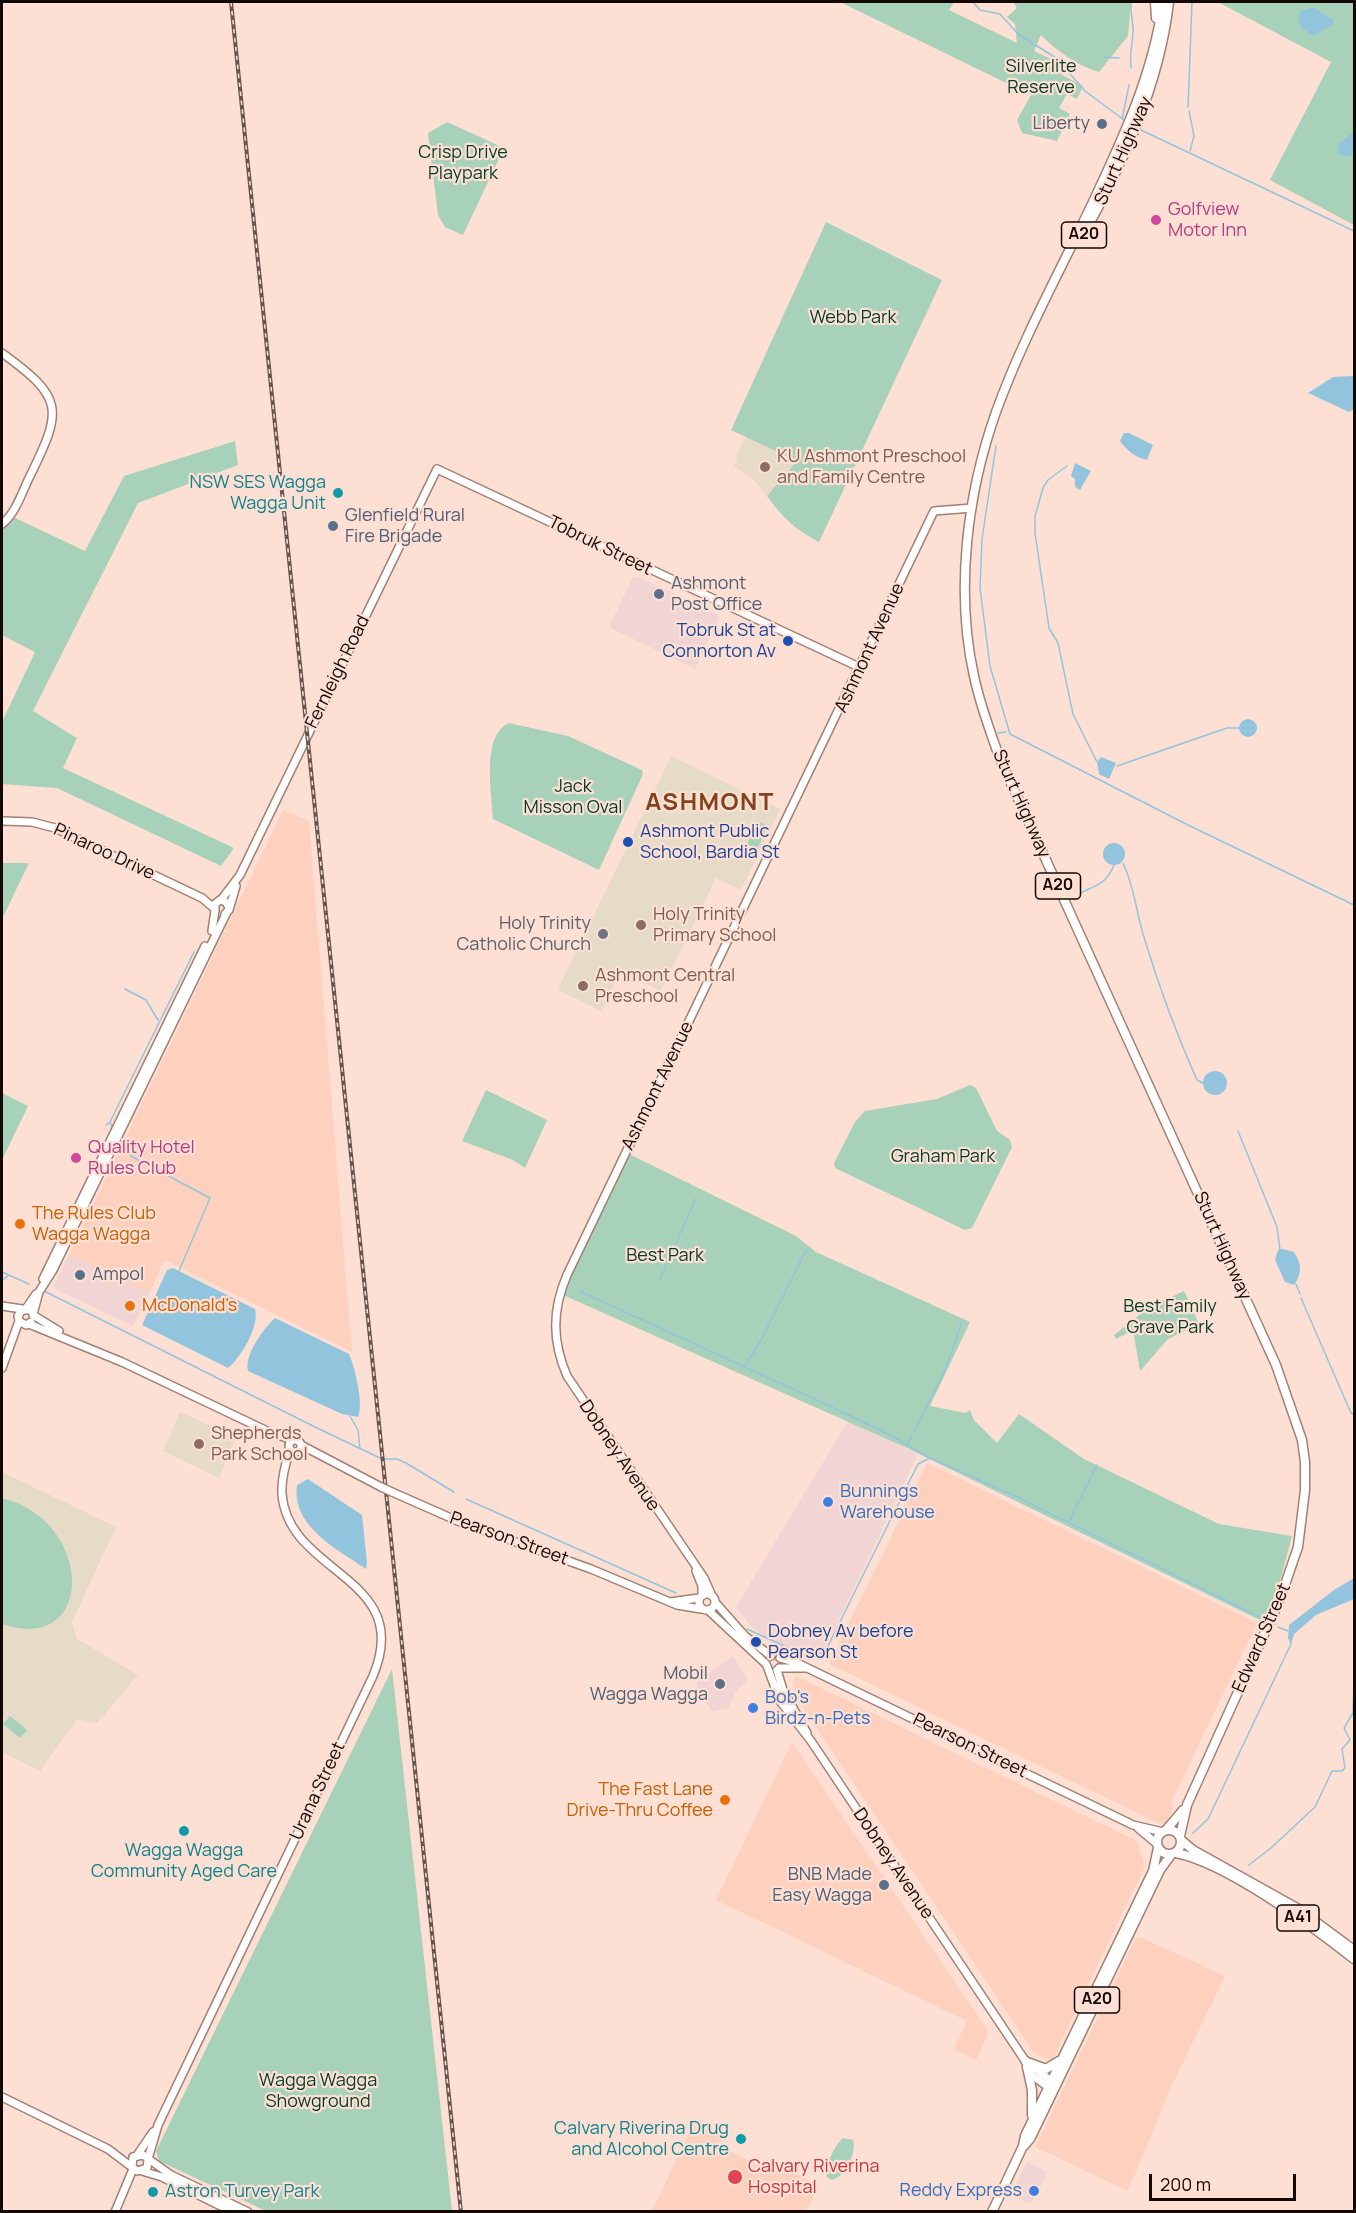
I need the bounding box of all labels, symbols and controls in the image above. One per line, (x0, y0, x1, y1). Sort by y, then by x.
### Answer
park label: Silverlite Reserve (1005, 56, 1077, 98)
street label: Sturt Highway (1090, 93, 1158, 209)
place label: Liberty (1033, 113, 1090, 135)
marker: Liberty (1095, 117, 1109, 131)
park label: Crisp Drive Playpark (418, 142, 508, 184)
place label: Golfview Motor Inn (1168, 199, 1247, 242)
marker: Golfview Motor Inn (1149, 213, 1163, 227)
road number: A20 (1062, 222, 1106, 248)
park label: Webb Park (809, 307, 897, 329)
place label: KU Ashmont Preschool and Family Centre (777, 446, 966, 488)
marker: KU Ashmont Preschool and Family Centre (758, 460, 772, 474)
place label: NSW SES Wagga Wagga Unit (190, 472, 326, 514)
marker: NSW SES Wagga Wagga Unit (331, 486, 345, 500)
place label: Glenfield Rural Fire Brigade (345, 505, 465, 548)
street label: Tobruk Street (544, 511, 656, 581)
marker: Glenfield Rural Fire Brigade (326, 519, 340, 533)
place label: Ashmont Post Office (671, 573, 762, 616)
street label: Ashmont Avenue (831, 580, 909, 716)
marker: Ashmont Post Office (652, 587, 666, 601)
street label: Fernleigh Road (301, 612, 375, 732)
place label: Tobruk St at Connorton Av (662, 620, 776, 662)
marker: Tobruk St at Connorton Av (781, 634, 795, 648)
street label: Sturt Highway (987, 746, 1055, 862)
park label: Jack Misson Oval (524, 776, 622, 818)
district label: ASHMONT (645, 789, 775, 817)
street label: Pinaroo Drive (50, 819, 158, 885)
place label: Ashmont Public School, Bardia St (640, 821, 780, 864)
marker: Ashmont Public School, Bardia St (621, 835, 635, 849)
road number: A20 (1036, 873, 1080, 899)
place label: Holy Trinity Primary School (653, 904, 777, 946)
place label: Holy Trinity Catholic Church (456, 913, 591, 956)
marker: Holy Trinity Primary School (634, 918, 648, 932)
marker: Holy Trinity Catholic Church (596, 927, 610, 941)
place label: Ashmont Central Preschool (595, 965, 735, 1008)
marker: Ashmont Central Preschool (576, 979, 590, 993)
street label: Ashmont Avenue (617, 1018, 699, 1154)
place label: Quality Hotel Rules Club (88, 1137, 195, 1180)
park label: Graham Park (891, 1146, 995, 1168)
marker: Quality Hotel Rules Club (69, 1151, 83, 1165)
street label: Sturt Highway (1188, 1188, 1256, 1304)
place label: The Rules Club Wagga Wagga (32, 1203, 156, 1246)
marker: The Rules Club Wagga Wagga (13, 1217, 27, 1231)
park label: Best Park (626, 1245, 704, 1267)
place label: Ampol (92, 1264, 144, 1286)
marker: Ampol (73, 1268, 87, 1282)
place label: McDonald's (142, 1295, 237, 1317)
park label: Best Family Grave Park (1123, 1296, 1217, 1338)
marker: McDonald's (123, 1299, 137, 1313)
street label: Dobney Avenue (574, 1396, 664, 1516)
place label: Shepherds Park School (211, 1423, 308, 1466)
marker: Shepherds Park School (192, 1437, 206, 1451)
place label: Bunnings Warehouse (840, 1481, 935, 1524)
marker: Bunnings Warehouse (821, 1495, 835, 1509)
street label: Pearson Street (447, 1508, 571, 1570)
street label: Edward Street (1228, 1580, 1296, 1696)
place label: Dobney Av before Pearson St (768, 1621, 914, 1664)
marker: Dobney Av before Pearson St (749, 1635, 763, 1649)
place label: Mobil Wagga Wagga (590, 1663, 708, 1706)
marker: Mobil Wagga Wagga (713, 1677, 727, 1691)
place label: Bob's Birdz-n-Pets (765, 1687, 871, 1730)
marker: Bob's Birdz-n-Pets (746, 1701, 760, 1715)
street label: Pearson Street (909, 1709, 1031, 1783)
street label: Urana Street (286, 1738, 350, 1844)
place label: The Fast Lane Drive-Thru Coffee (566, 1779, 713, 1822)
marker: The Fast Lane Drive-Thru Coffee (718, 1793, 732, 1807)
street label: Dobney Avenue (848, 1804, 938, 1924)
marker: Wagga Wagga Community Aged Care (177, 1824, 191, 1838)
place label: Wagga Wagga Community Aged Care (91, 1840, 277, 1882)
place label: BNB Made Easy Wagga (772, 1864, 872, 1906)
marker: BNB Made Easy Wagga (877, 1878, 891, 1892)
road number: A41 (1277, 1905, 1319, 1931)
road number: A20 (1074, 1987, 1120, 2013)
park label: Wagga Wagga Showground (259, 2070, 377, 2112)
place label: Calvary Riverina Drug and Alcohol Centre (554, 2118, 729, 2160)
marker: Calvary Riverina Drug and Alcohol Centre (734, 2132, 748, 2146)
place label: Calvary Riverina Hospital (748, 2156, 879, 2198)
scale bar (1152, 2162, 1299, 2200)
marker: Calvary Riverina Hospital (726, 2168, 744, 2186)
text: 200 m (1160, 2172, 1211, 2196)
place label: Reddy Express (900, 2180, 1022, 2202)
place label: Astron Turvey Park (165, 2181, 319, 2203)
marker: Reddy Express (1027, 2184, 1041, 2198)
marker: Astron Turvey Park (146, 2185, 160, 2199)

